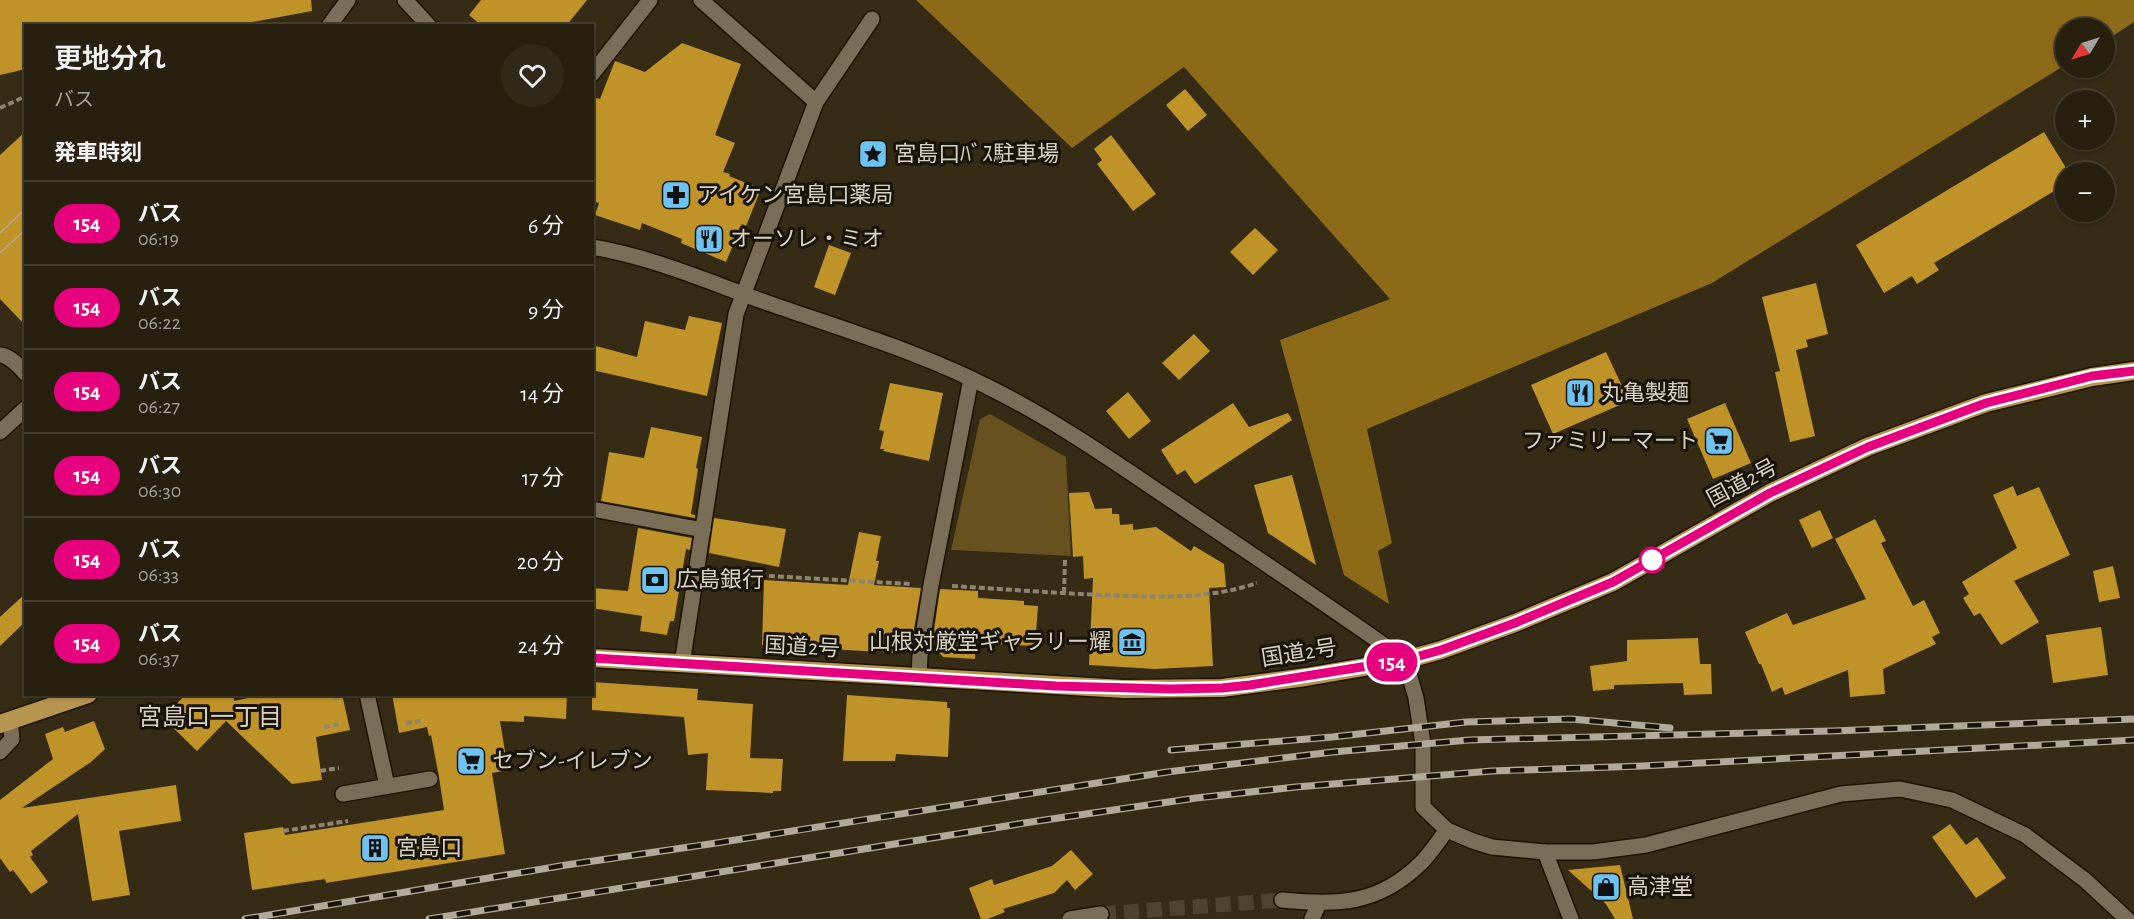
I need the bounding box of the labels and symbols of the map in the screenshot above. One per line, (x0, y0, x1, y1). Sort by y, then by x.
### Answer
north arrow (2055, 18, 2115, 78)
place icon: 宮島口ﾊﾞｽ駐車場 (857, 138, 889, 170)
place label: 宮島口ﾊﾞｽ駐車場 (894, 142, 1059, 165)
pharmacy icon: アイケン宮島口薬局 (660, 179, 692, 211)
place label: アイケン宮島口薬局 (697, 183, 893, 206)
restaurant icon: オーソレ・ミオ (693, 223, 725, 255)
place label: オーソレ・ミオ (730, 228, 884, 250)
restaurant icon: 丸亀製麺 (1564, 377, 1596, 409)
place label: 丸亀製麺 (1601, 381, 1689, 404)
supermarket icon: ファミリーマート (1703, 425, 1735, 457)
place label: ファミリーマート (1522, 430, 1698, 452)
street label: 国道2号 (1703, 455, 1781, 511)
unlabelled marker (1639, 547, 1665, 573)
bank icon: 広島銀行 (639, 564, 671, 596)
place label: 広島銀行 (676, 568, 764, 591)
museum icon: 山根対厳堂ギャラリー耀 (1116, 626, 1148, 658)
place label: 山根対厳堂ギャラリー耀 (869, 630, 1111, 653)
street label: 国道2号 (763, 633, 841, 660)
street label: 国道2号 (1260, 635, 1338, 670)
line badge: 154 (1358, 642, 1426, 682)
district label: 宮島口一丁目 (138, 704, 282, 730)
supermarket icon: セブン-イレブン (455, 745, 487, 777)
place label: セブン-イレブン (492, 749, 653, 772)
building icon: 宮島口 (359, 832, 391, 864)
place label: 宮島口 (396, 836, 462, 859)
shop icon: 高津堂 (1590, 871, 1622, 903)
place label: 高津堂 (1627, 875, 1693, 898)

